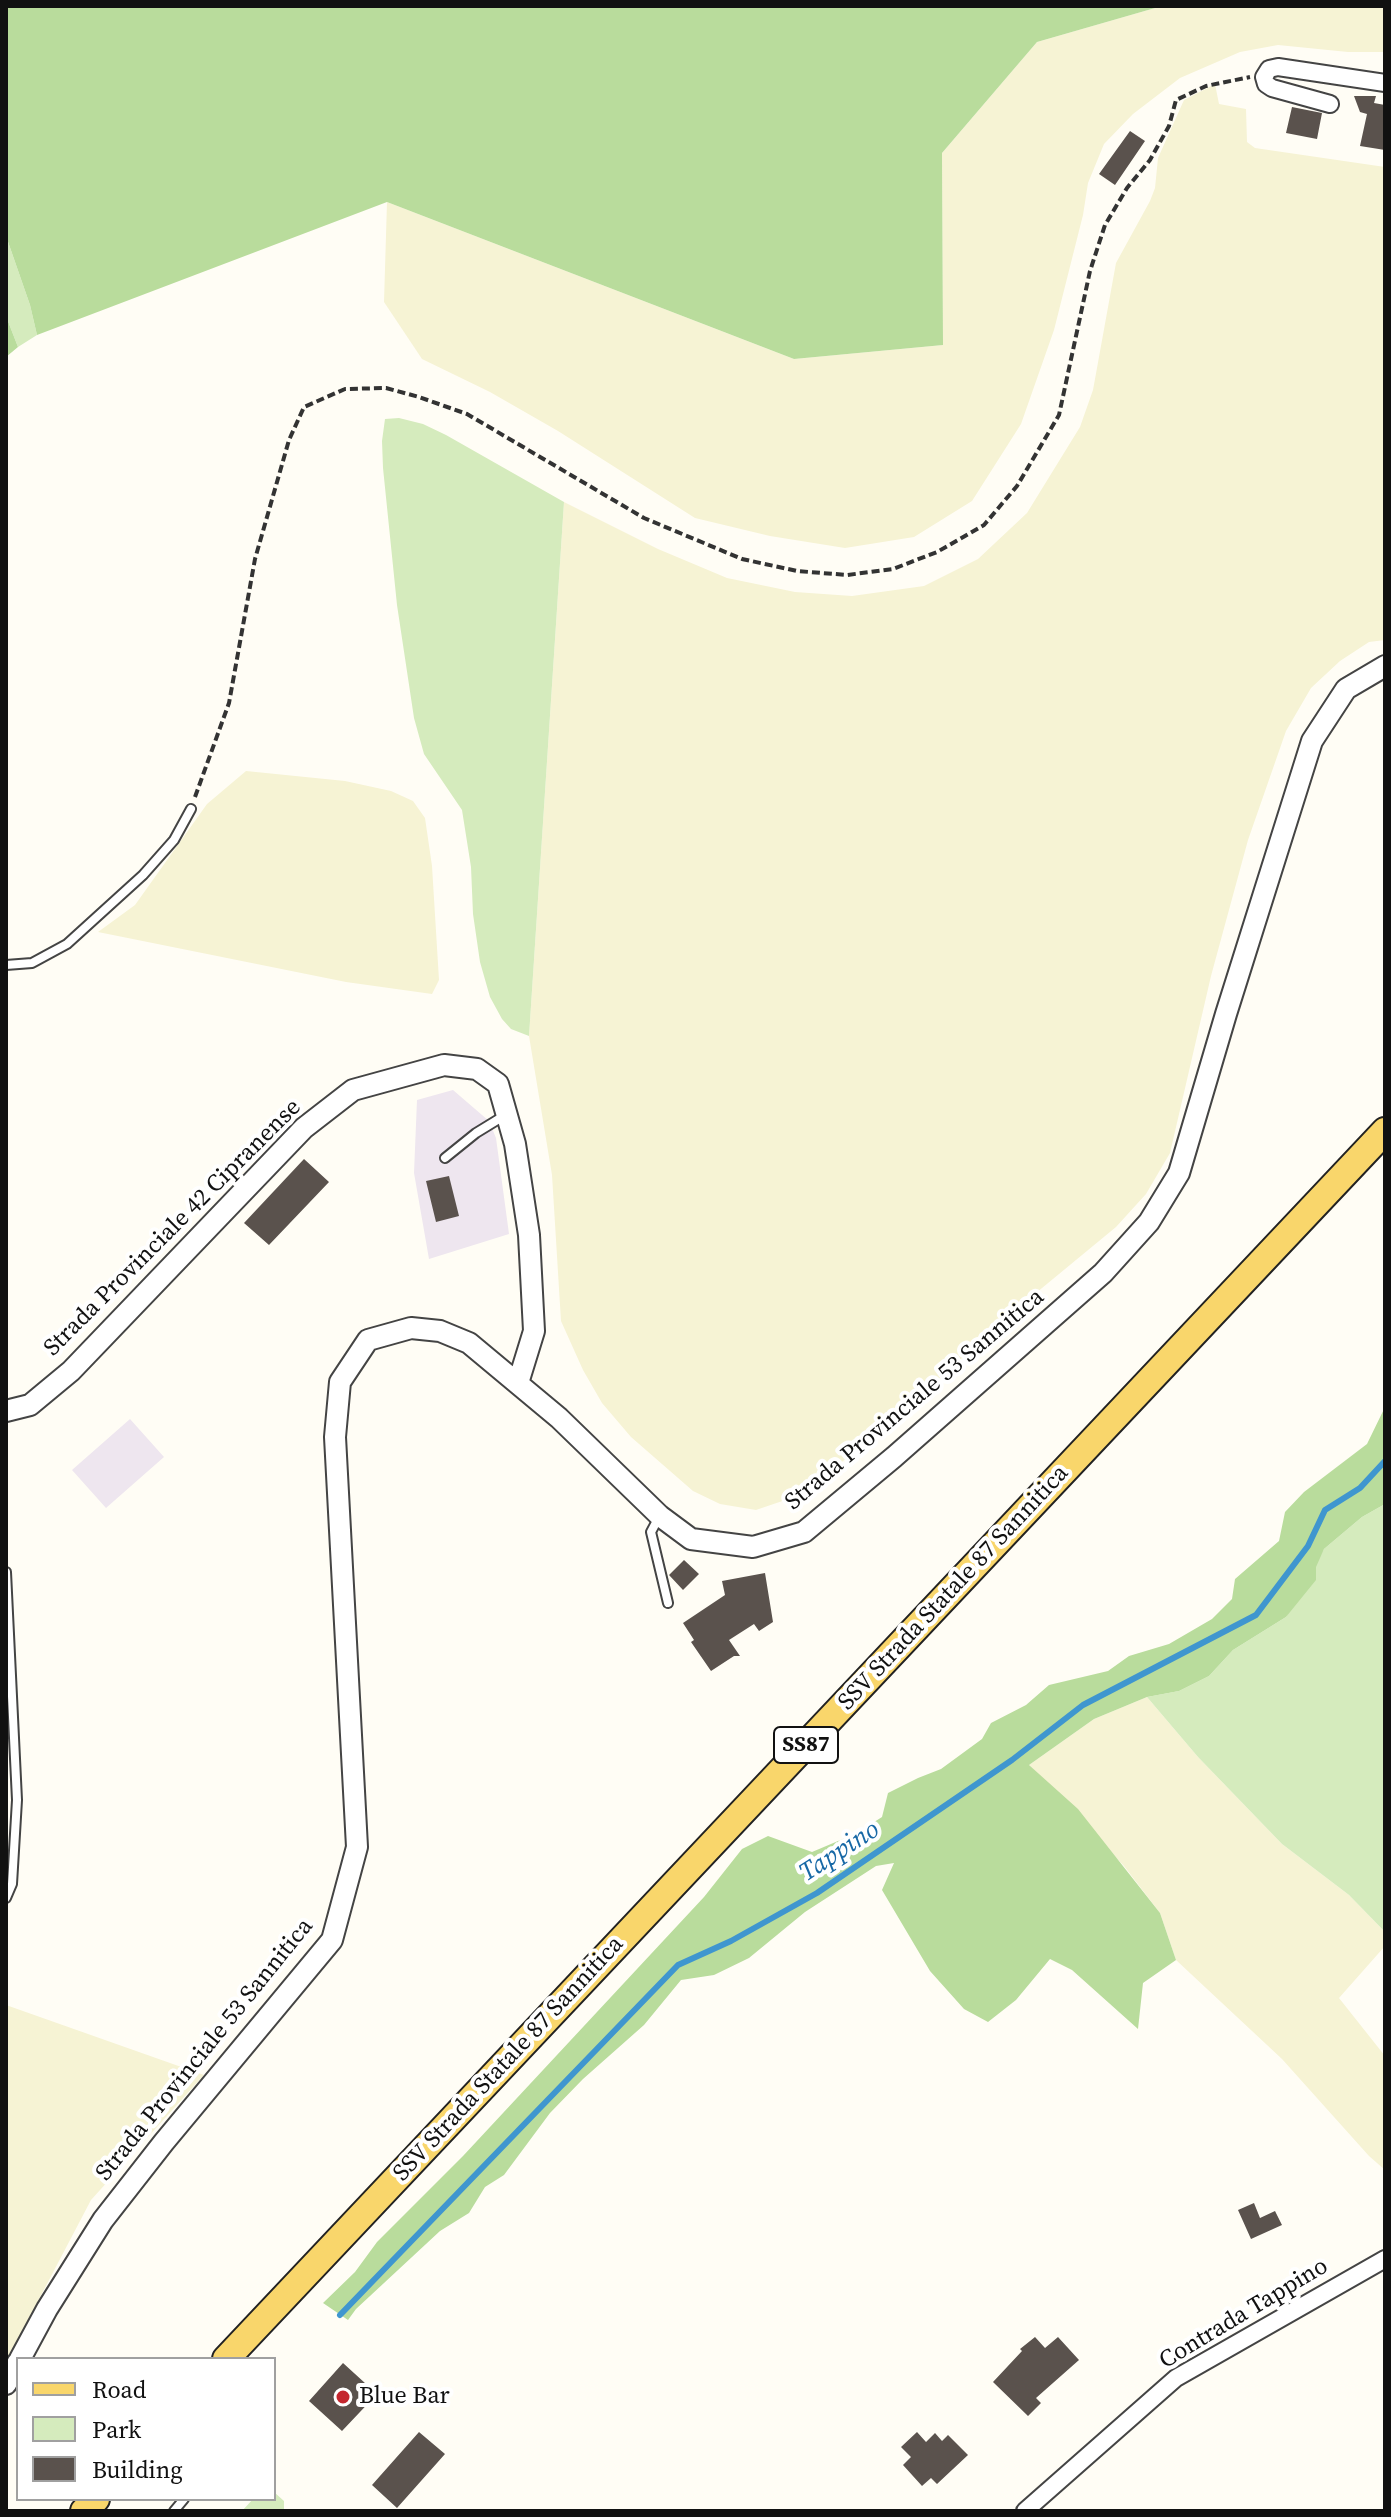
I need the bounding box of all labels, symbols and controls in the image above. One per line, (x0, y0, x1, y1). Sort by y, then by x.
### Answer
street label: Strada Provinciale 42 Cipranense (39, 1094, 307, 1362)
street label: Strada Provinciale 53 Sannitica (780, 1283, 1050, 1517)
street label: SSV Strada Statale 87 Sannitica (833, 1459, 1075, 1717)
road number: SS87 (774, 1727, 838, 1763)
water label: Tappino (794, 1815, 886, 1889)
street label: Strada Provinciale 53 Sannitica (90, 1913, 320, 2187)
street label: SSV Strada Statale 87 Sannitica (388, 1930, 630, 2188)
street label: Contrada Tappino (1154, 2252, 1334, 2376)
legend (16, 2357, 276, 2501)
text: Road (92, 2373, 146, 2406)
place label: Blue Bar (359, 2383, 450, 2411)
marker: Blue Bar (334, 2388, 352, 2406)
text: Park (92, 2413, 141, 2446)
text: Building (92, 2453, 183, 2486)

